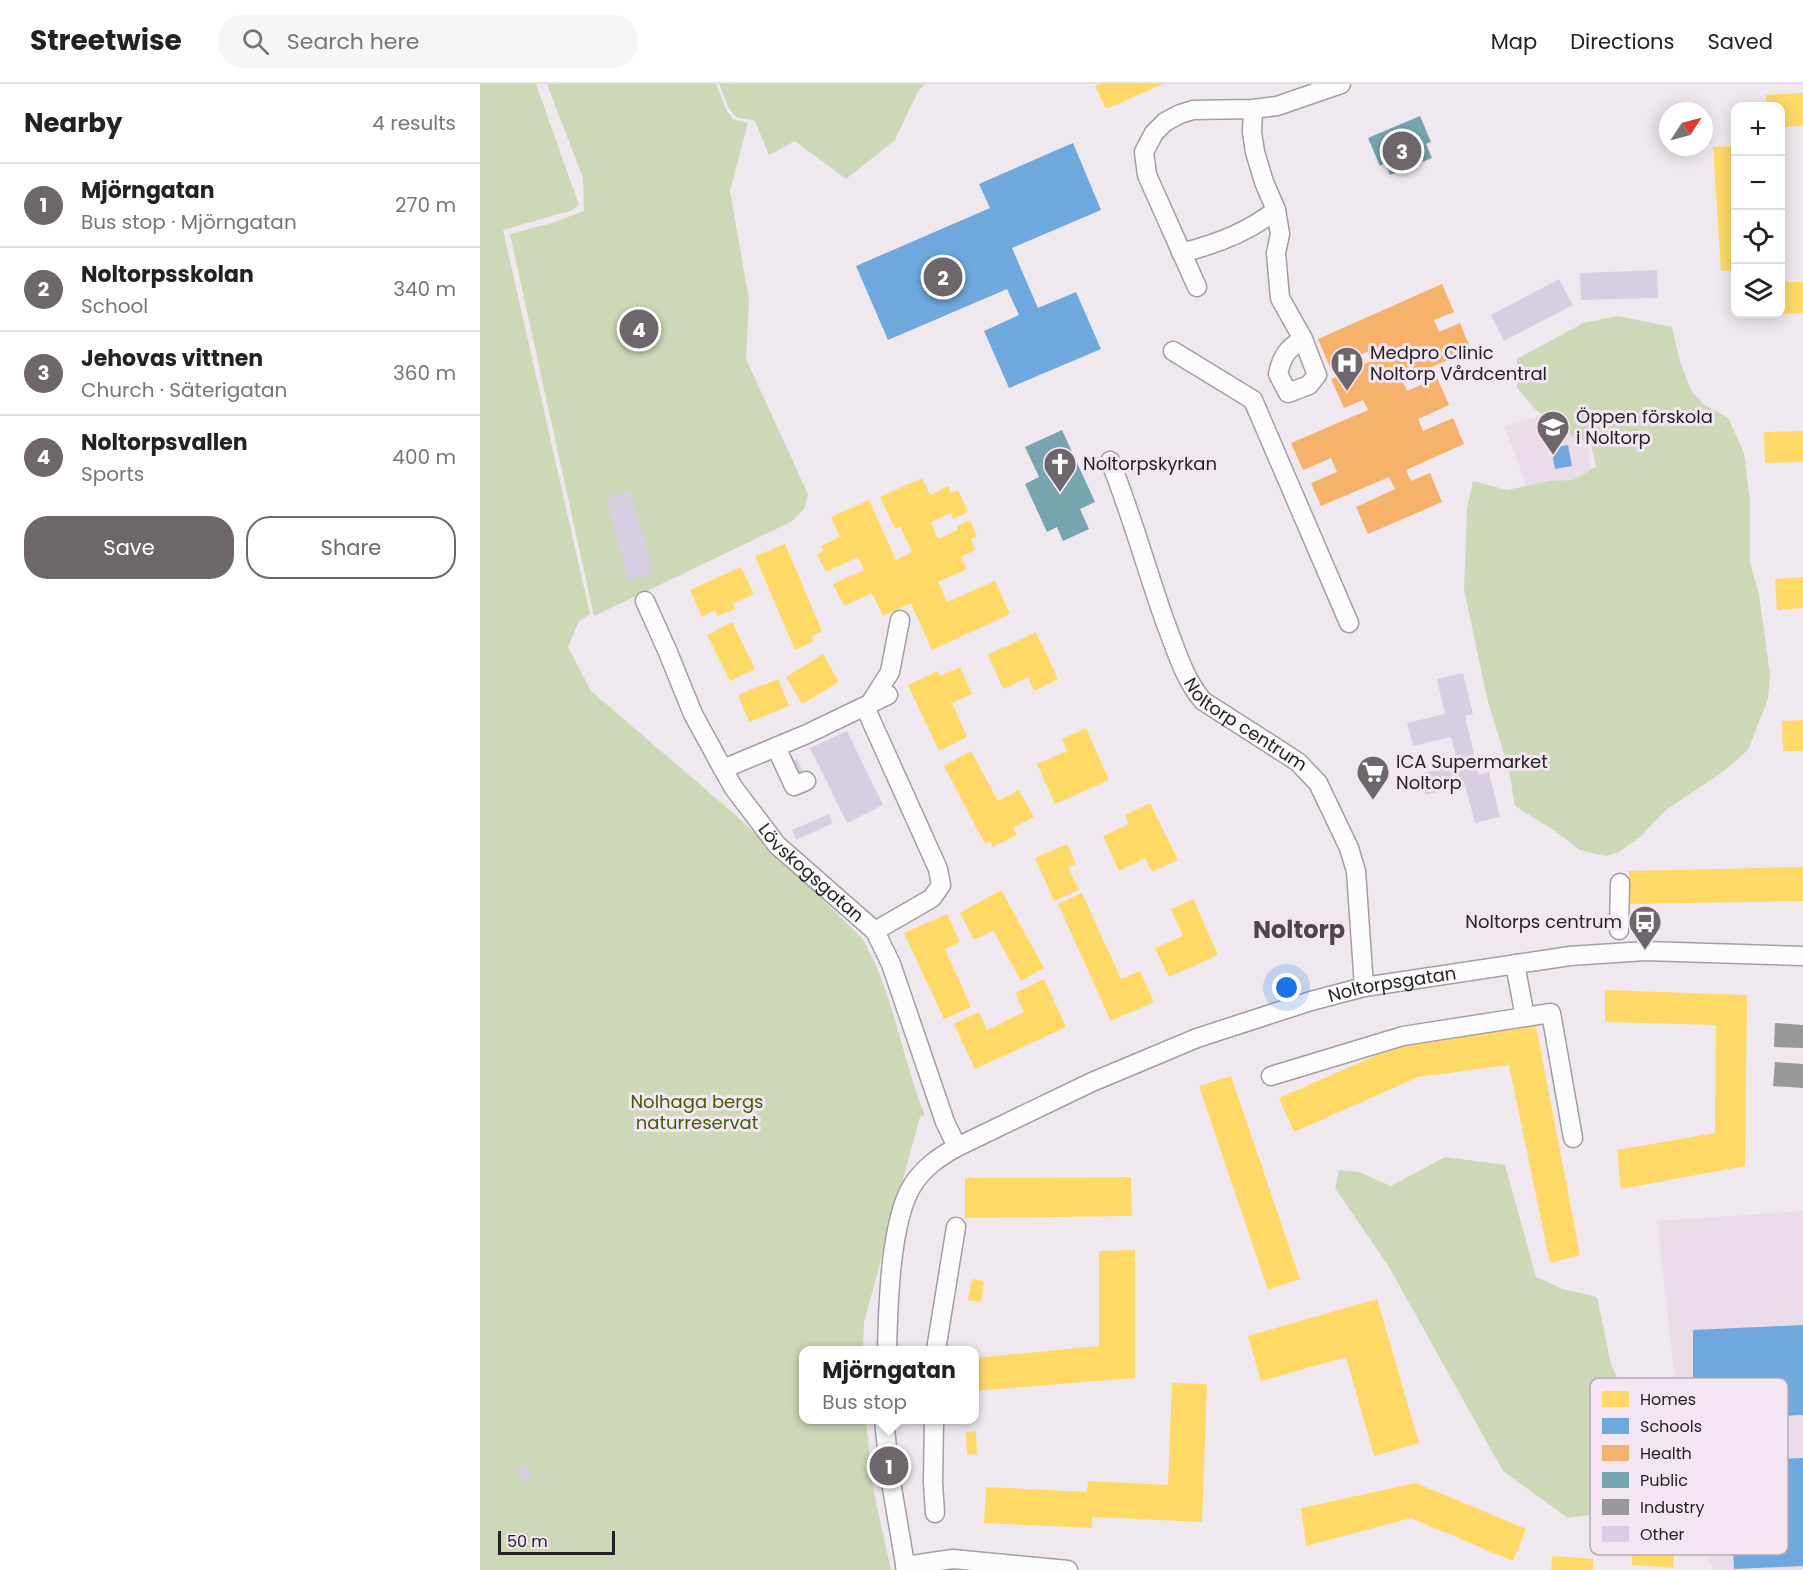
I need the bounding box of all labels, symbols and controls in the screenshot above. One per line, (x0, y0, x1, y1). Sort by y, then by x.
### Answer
search box (218, 14, 638, 68)
text: Streetwise (30, 21, 182, 60)
icon: search (239, 25, 272, 58)
text: Search here (287, 26, 419, 57)
text: Map (1491, 27, 1537, 56)
text: Directions (1570, 27, 1674, 56)
text: Saved (1707, 27, 1773, 56)
north arrow (1659, 102, 1713, 156)
map controls (1731, 102, 1785, 318)
button: + (1731, 102, 1785, 156)
text: Nearby (24, 105, 122, 141)
text: 4 results (372, 109, 456, 137)
pin: 3 (1382, 128, 1422, 174)
button: − (1731, 156, 1785, 210)
text: Mjörngatan (81, 175, 215, 206)
text: 1 (40, 191, 47, 219)
text: 270 m (395, 191, 456, 219)
text: Bus stop · Mjörngatan (81, 208, 297, 236)
button: locate (1731, 210, 1785, 264)
pin: 2 (924, 254, 962, 300)
text: Noltorpsskolan (81, 259, 254, 290)
button: layers (1731, 264, 1785, 318)
text: 2 (38, 275, 49, 303)
text: 340 m (393, 275, 456, 303)
text: School (81, 292, 148, 320)
pin: 4 (620, 306, 658, 352)
place label: Medpro Clinic Noltorp Vårdcentral (1370, 340, 1547, 386)
text: Jehovas vittnen (81, 343, 263, 374)
hospital icon: Medpro Clinic Noltorp Vårdcentral (1329, 345, 1365, 392)
text: 3 (37, 359, 50, 387)
text: 360 m (393, 359, 456, 387)
text: Church · Säterigatan (81, 376, 287, 404)
place label: Öppen förskola i Noltorp (1576, 404, 1713, 450)
school or university icon: Öppen förskola i Noltorp (1535, 409, 1571, 456)
text: Noltorpsvallen (81, 427, 248, 458)
text: 4 (37, 443, 50, 471)
text: 400 m (392, 443, 456, 471)
church icon: Noltorpskyrkan (1042, 446, 1078, 493)
place label: Noltorpskyrkan (1083, 451, 1217, 476)
text: Sports (81, 460, 144, 488)
button: Save (24, 516, 234, 579)
button: Share (246, 516, 456, 579)
street label: Noltorp centrum (1178, 673, 1312, 777)
place label: ICA Supermarket Noltorp (1396, 749, 1548, 795)
supermarket icon: ICA Supermarket Noltorp (1355, 754, 1391, 801)
street label: Lövskogsgatan (753, 818, 869, 928)
bus stop icon: Noltorps centrum (1627, 904, 1663, 951)
place label: Noltorps centrum (1465, 909, 1622, 934)
district label: Noltorp (1253, 913, 1345, 946)
street label: Noltorpsgatan (1325, 960, 1458, 1008)
your location (1272, 973, 1301, 1002)
park label: Nolhaga bergs naturreservat (630, 1089, 764, 1135)
popup (799, 1346, 979, 1424)
text: Mjörngatan (822, 1355, 956, 1386)
legend (1590, 1378, 1788, 1555)
text: Bus stop (822, 1388, 907, 1416)
text: Homes (1640, 1388, 1696, 1411)
text: Schools (1640, 1415, 1702, 1438)
text: Health (1640, 1442, 1692, 1465)
pin: 1 (870, 1444, 908, 1488)
text: Public (1640, 1469, 1688, 1492)
text: Industry (1640, 1496, 1704, 1519)
text: Other (1640, 1523, 1685, 1546)
scale bar (498, 1528, 615, 1556)
text: 50 m (507, 1530, 548, 1553)

